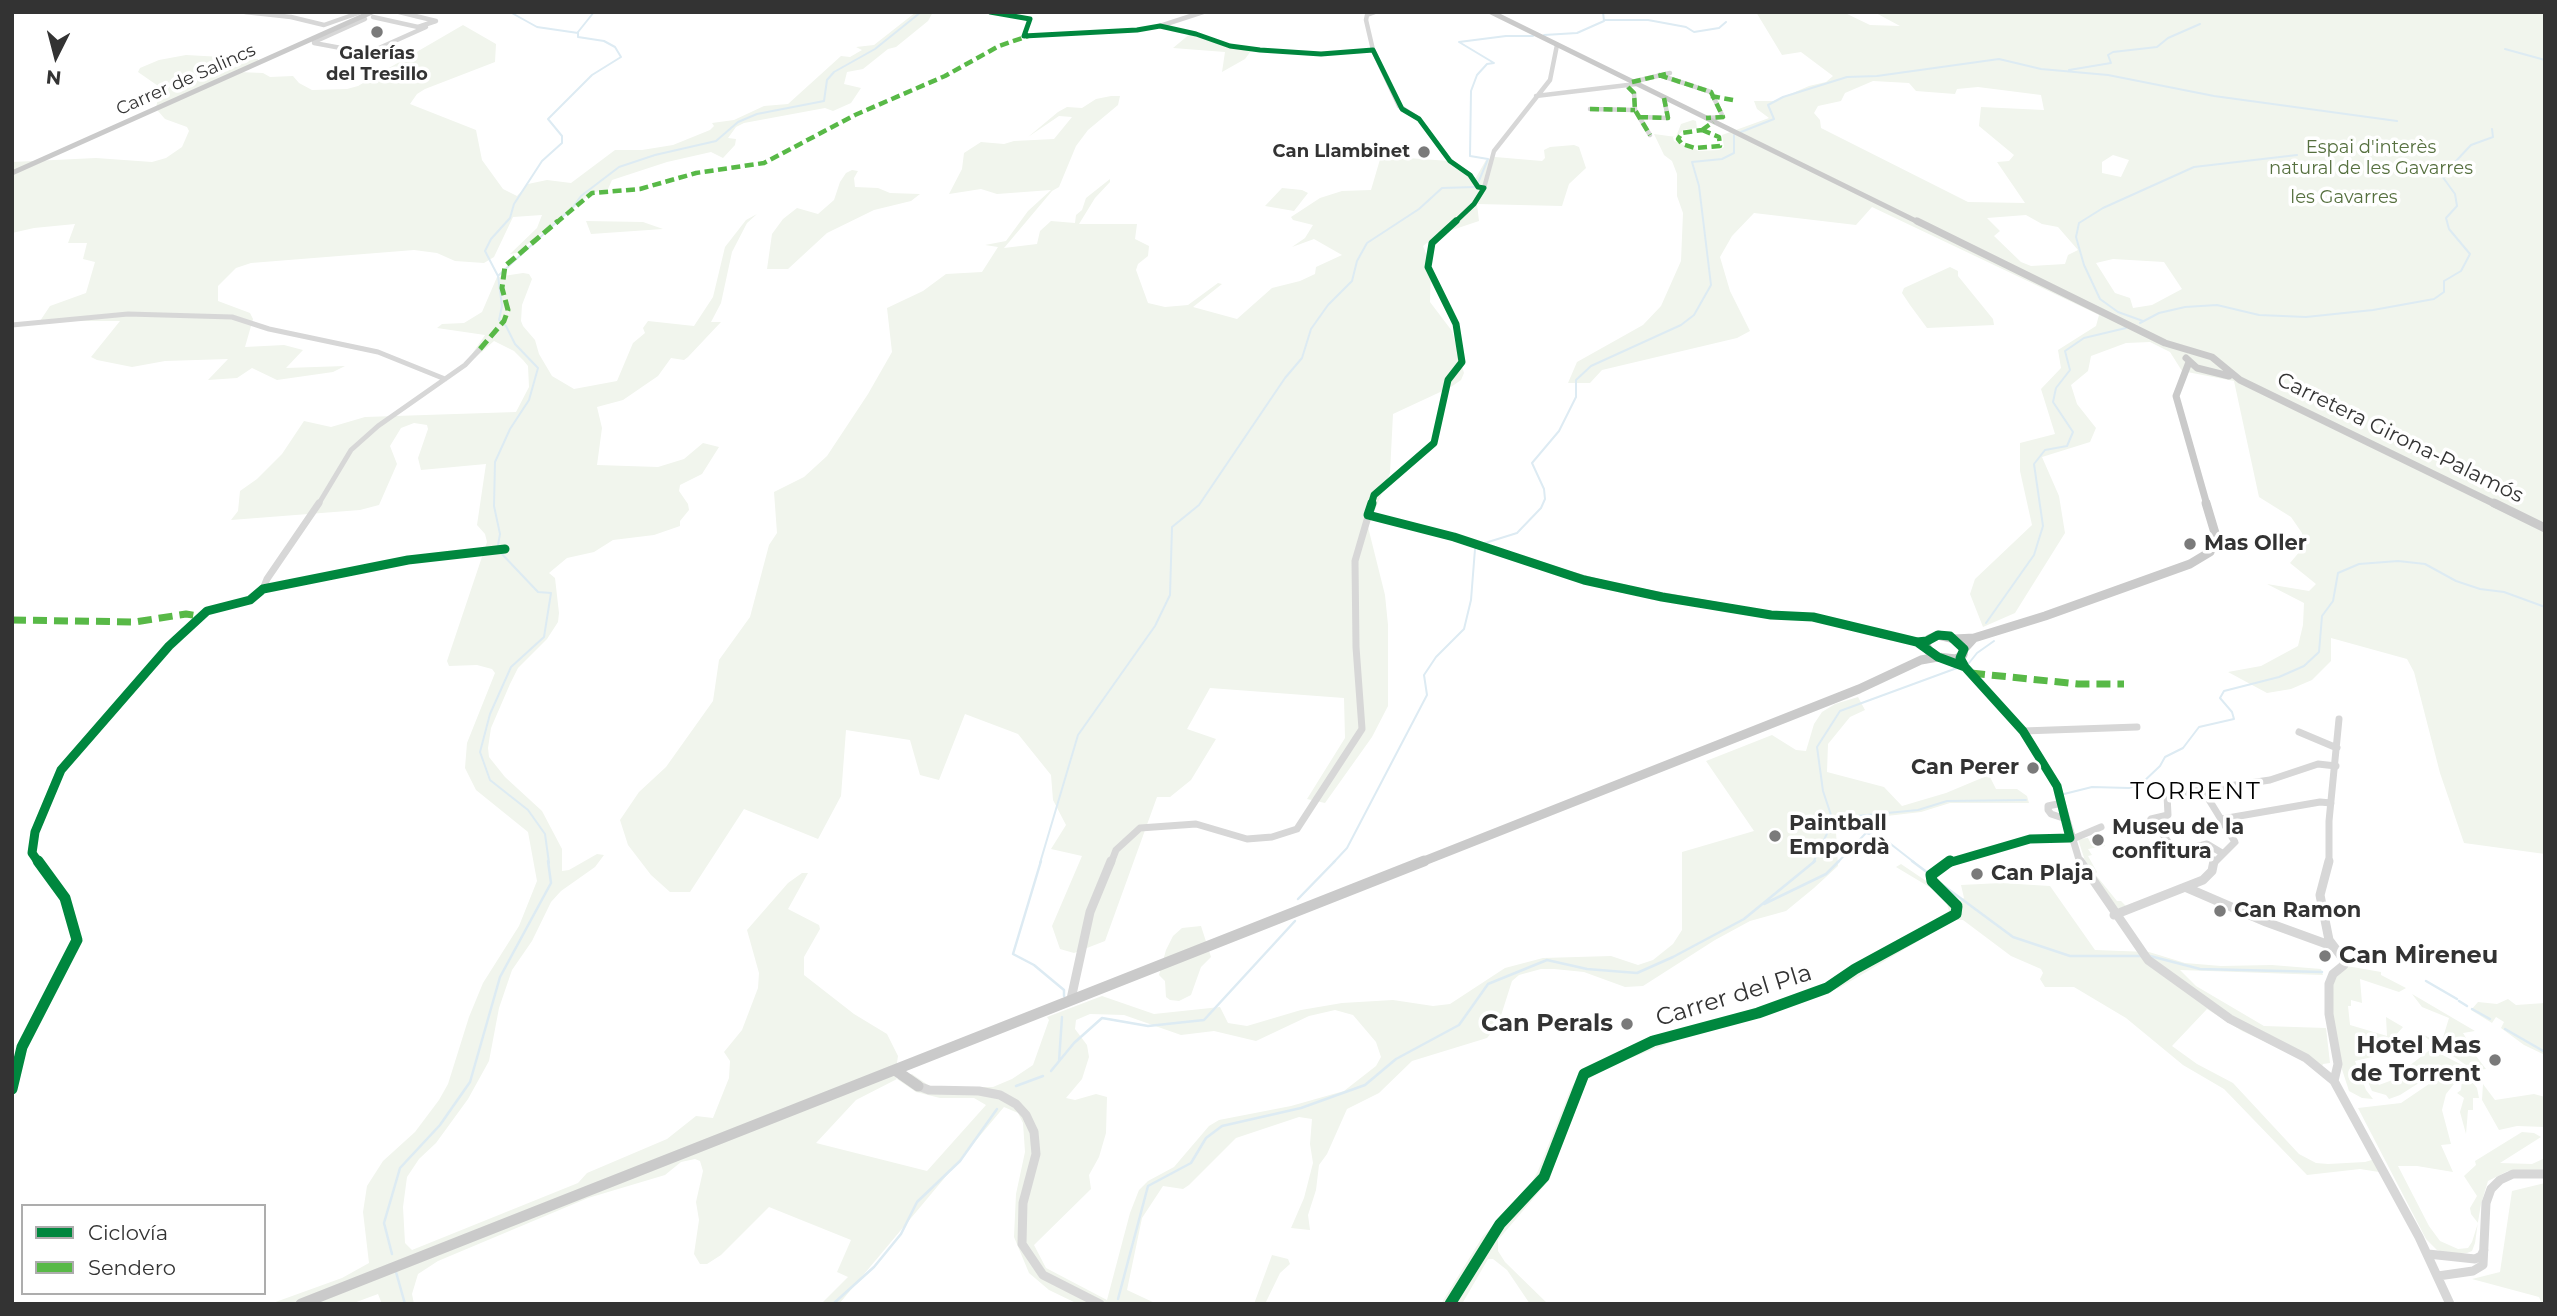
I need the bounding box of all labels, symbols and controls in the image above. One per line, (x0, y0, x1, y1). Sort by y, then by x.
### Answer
north arrow (21, 21, 91, 91)
marker: Galerías del Tresillo (369, 24, 385, 40)
street label: Carrer de Salincs (113, 40, 259, 120)
place label: Galerías del Tresillo (326, 43, 428, 86)
text: N (45, 65, 63, 90)
park label: Espai d'interès natural de les Gavarres (2269, 137, 2473, 180)
place label: Can Llambinet (1273, 141, 1410, 163)
marker: Can Llambinet (1416, 144, 1432, 160)
park label: les Gavarres (2290, 187, 2398, 209)
street label: Carretera Girona-Palamós (2273, 367, 2527, 509)
place label: Mas Oller (2204, 531, 2307, 557)
marker: Mas Oller (2182, 536, 2198, 552)
place label: Can Perer (1911, 755, 2019, 781)
marker: Can Perer (2025, 760, 2041, 776)
district label: TORRENT (2131, 778, 2261, 806)
place label: Paintball Empordà (1789, 811, 1890, 861)
place label: Museu de la confitura (2112, 815, 2244, 865)
marker: Paintball Empordà (1767, 828, 1783, 844)
marker: Museu de la confitura (2090, 832, 2106, 848)
place label: Can Plaja (1991, 861, 2094, 887)
marker: Can Plaja (1969, 866, 1985, 882)
place label: Can Ramon (2234, 898, 2361, 924)
marker: Can Ramon (2212, 903, 2228, 919)
place label: Can Mireneu (2339, 942, 2498, 970)
marker: Can Mireneu (2317, 948, 2333, 964)
street label: Carrer del Pla (1653, 959, 1815, 1033)
place label: Can Perals (1481, 1010, 1613, 1038)
marker: Can Perals (1619, 1016, 1635, 1032)
place label: Hotel Mas de Torrent (2351, 1032, 2481, 1088)
marker: Hotel Mas de Torrent (2487, 1052, 2503, 1068)
legend (21, 1204, 266, 1295)
text: Ciclovía (88, 1220, 168, 1245)
text: Sendero (88, 1255, 176, 1280)

